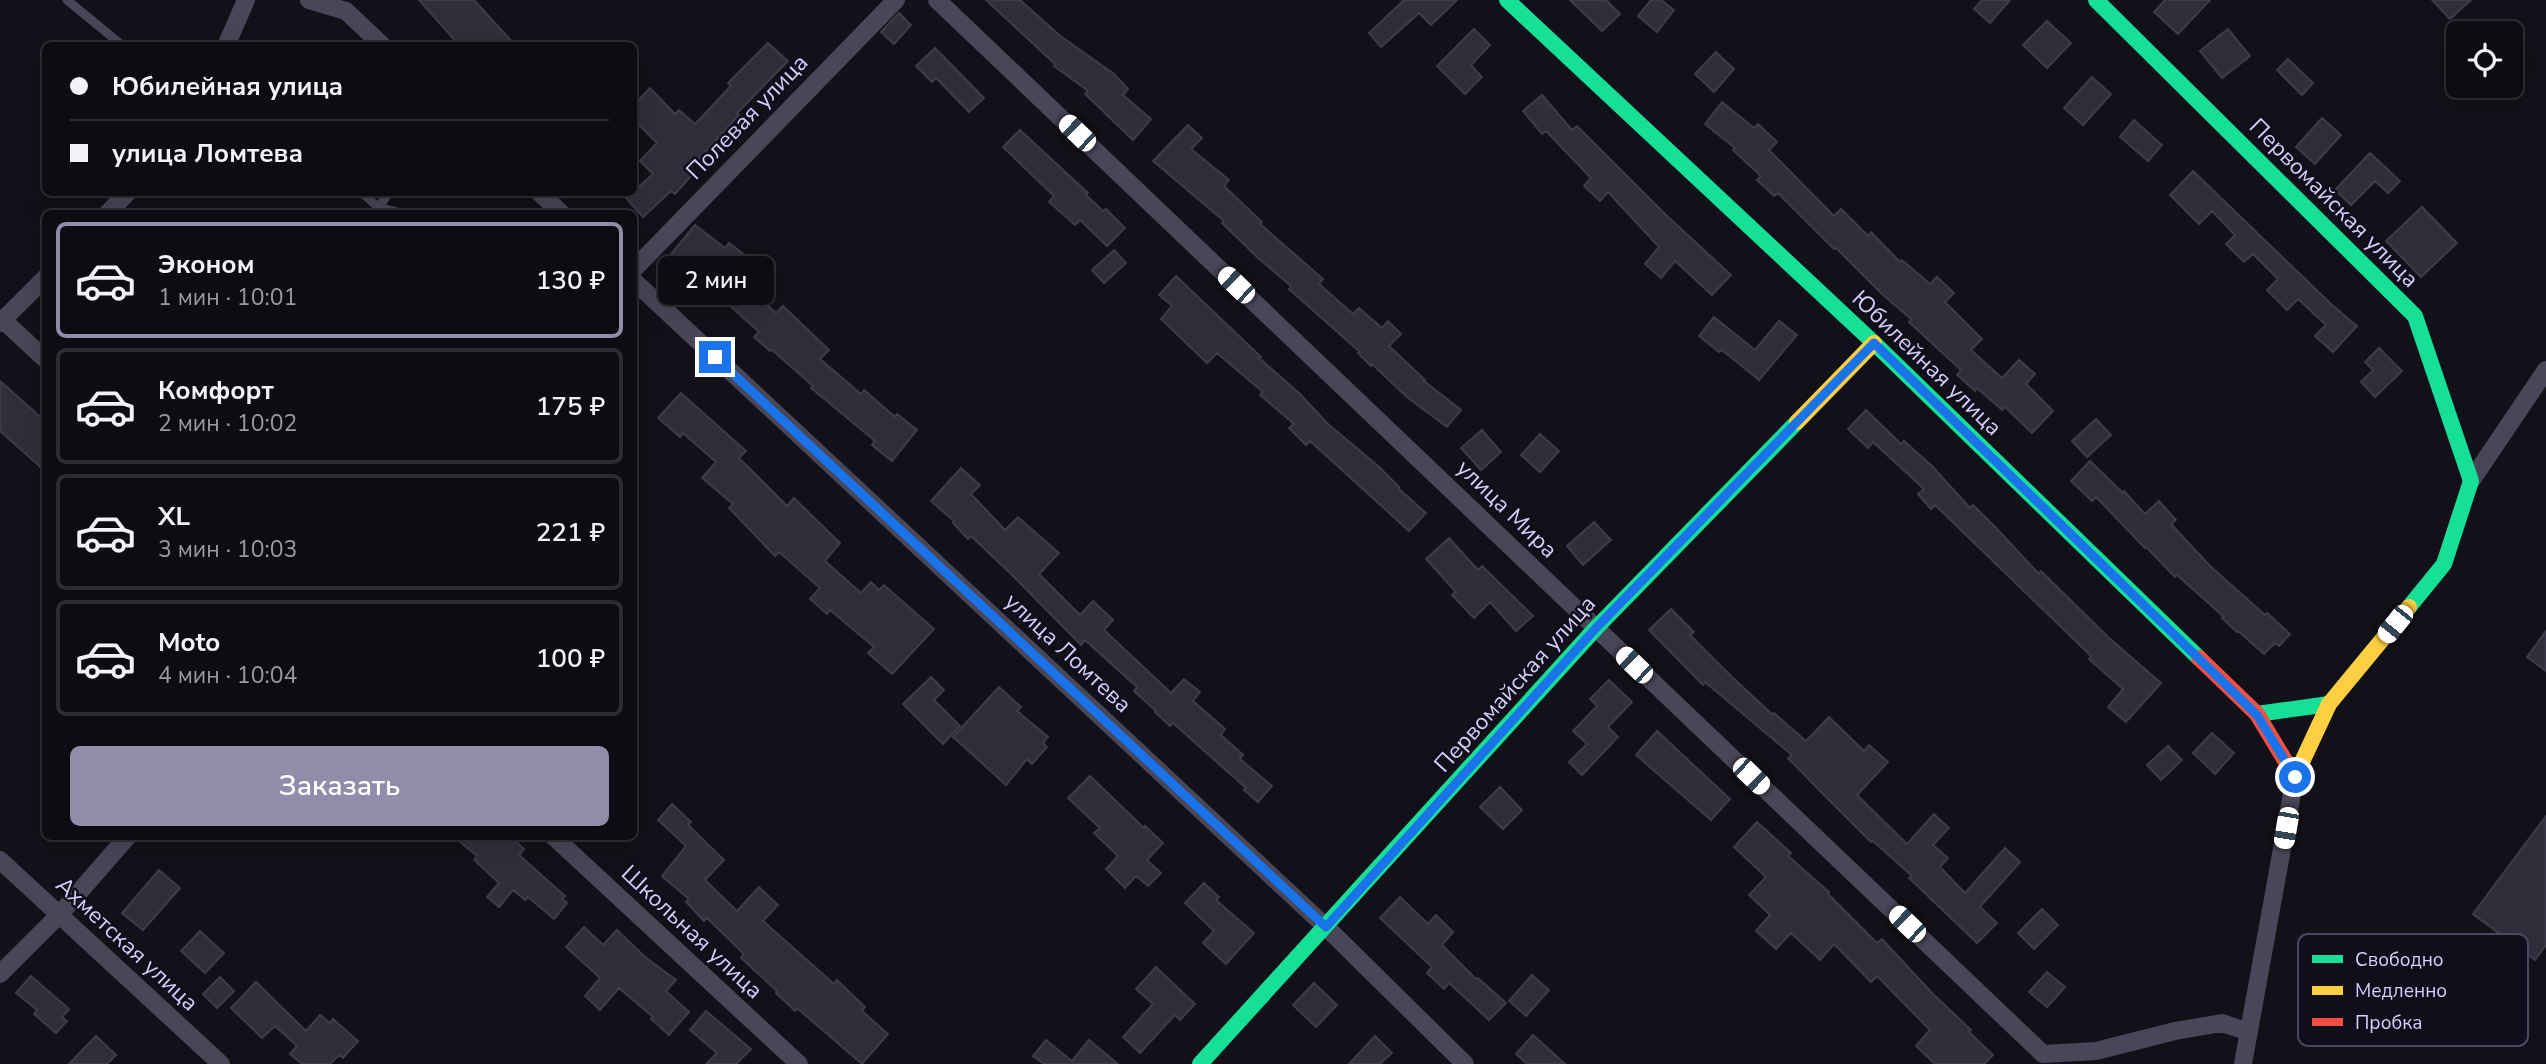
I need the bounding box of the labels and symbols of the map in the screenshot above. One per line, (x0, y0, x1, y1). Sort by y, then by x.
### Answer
street label: Полевая улица (679, 48, 815, 186)
car (1055, 111, 1100, 155)
street label: Первомайская улица (2242, 111, 2426, 295)
callout: 2 мин (657, 256, 773, 304)
car (1214, 263, 1259, 307)
street label: Юбилейная улица (1845, 283, 2009, 443)
route end (699, 341, 731, 373)
street label: улица Мира (1450, 453, 1564, 565)
street label: улица Ломтева (998, 586, 1138, 720)
street label: Первомайская улица (1427, 589, 1603, 779)
car (2374, 601, 2417, 647)
car (1612, 643, 1657, 687)
car (1729, 754, 1774, 798)
route start (2279, 761, 2311, 793)
car (2273, 805, 2300, 851)
street label: Школьная улица (615, 858, 769, 1006)
street label: Ахметская улица (49, 870, 205, 1018)
car (1885, 902, 1930, 946)
legend (2298, 934, 2528, 1046)
text: Свободно (2355, 947, 2444, 973)
text: Медленно (2355, 978, 2447, 1004)
text: Пробка (2355, 1010, 2422, 1036)

